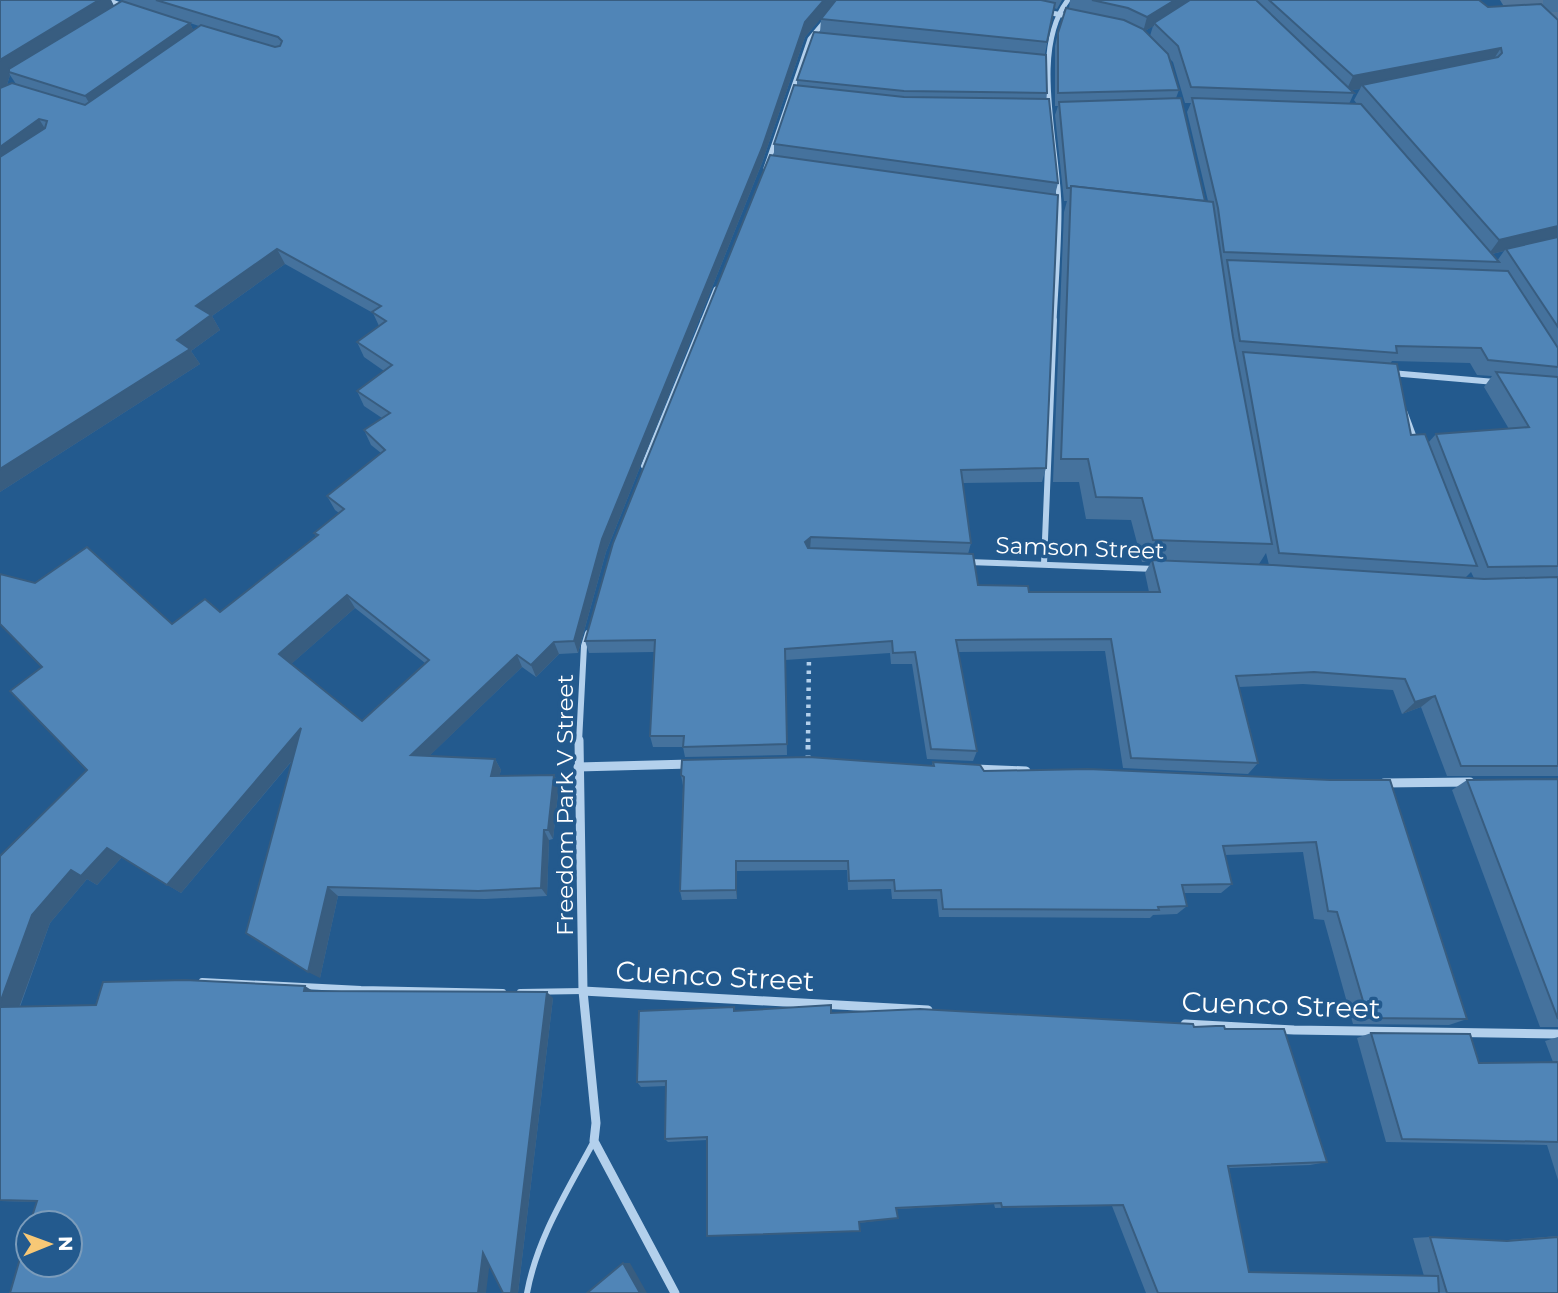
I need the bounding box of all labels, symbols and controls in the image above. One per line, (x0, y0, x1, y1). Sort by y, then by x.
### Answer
street label: Samson Street (995, 531, 1165, 565)
street label: Freedom Park V Street (551, 674, 579, 936)
street label: Cuenco Street (615, 954, 815, 998)
street label: Cuenco Street (1181, 985, 1381, 1025)
north arrow (14, 1209, 84, 1279)
text: N (54, 1236, 77, 1252)

